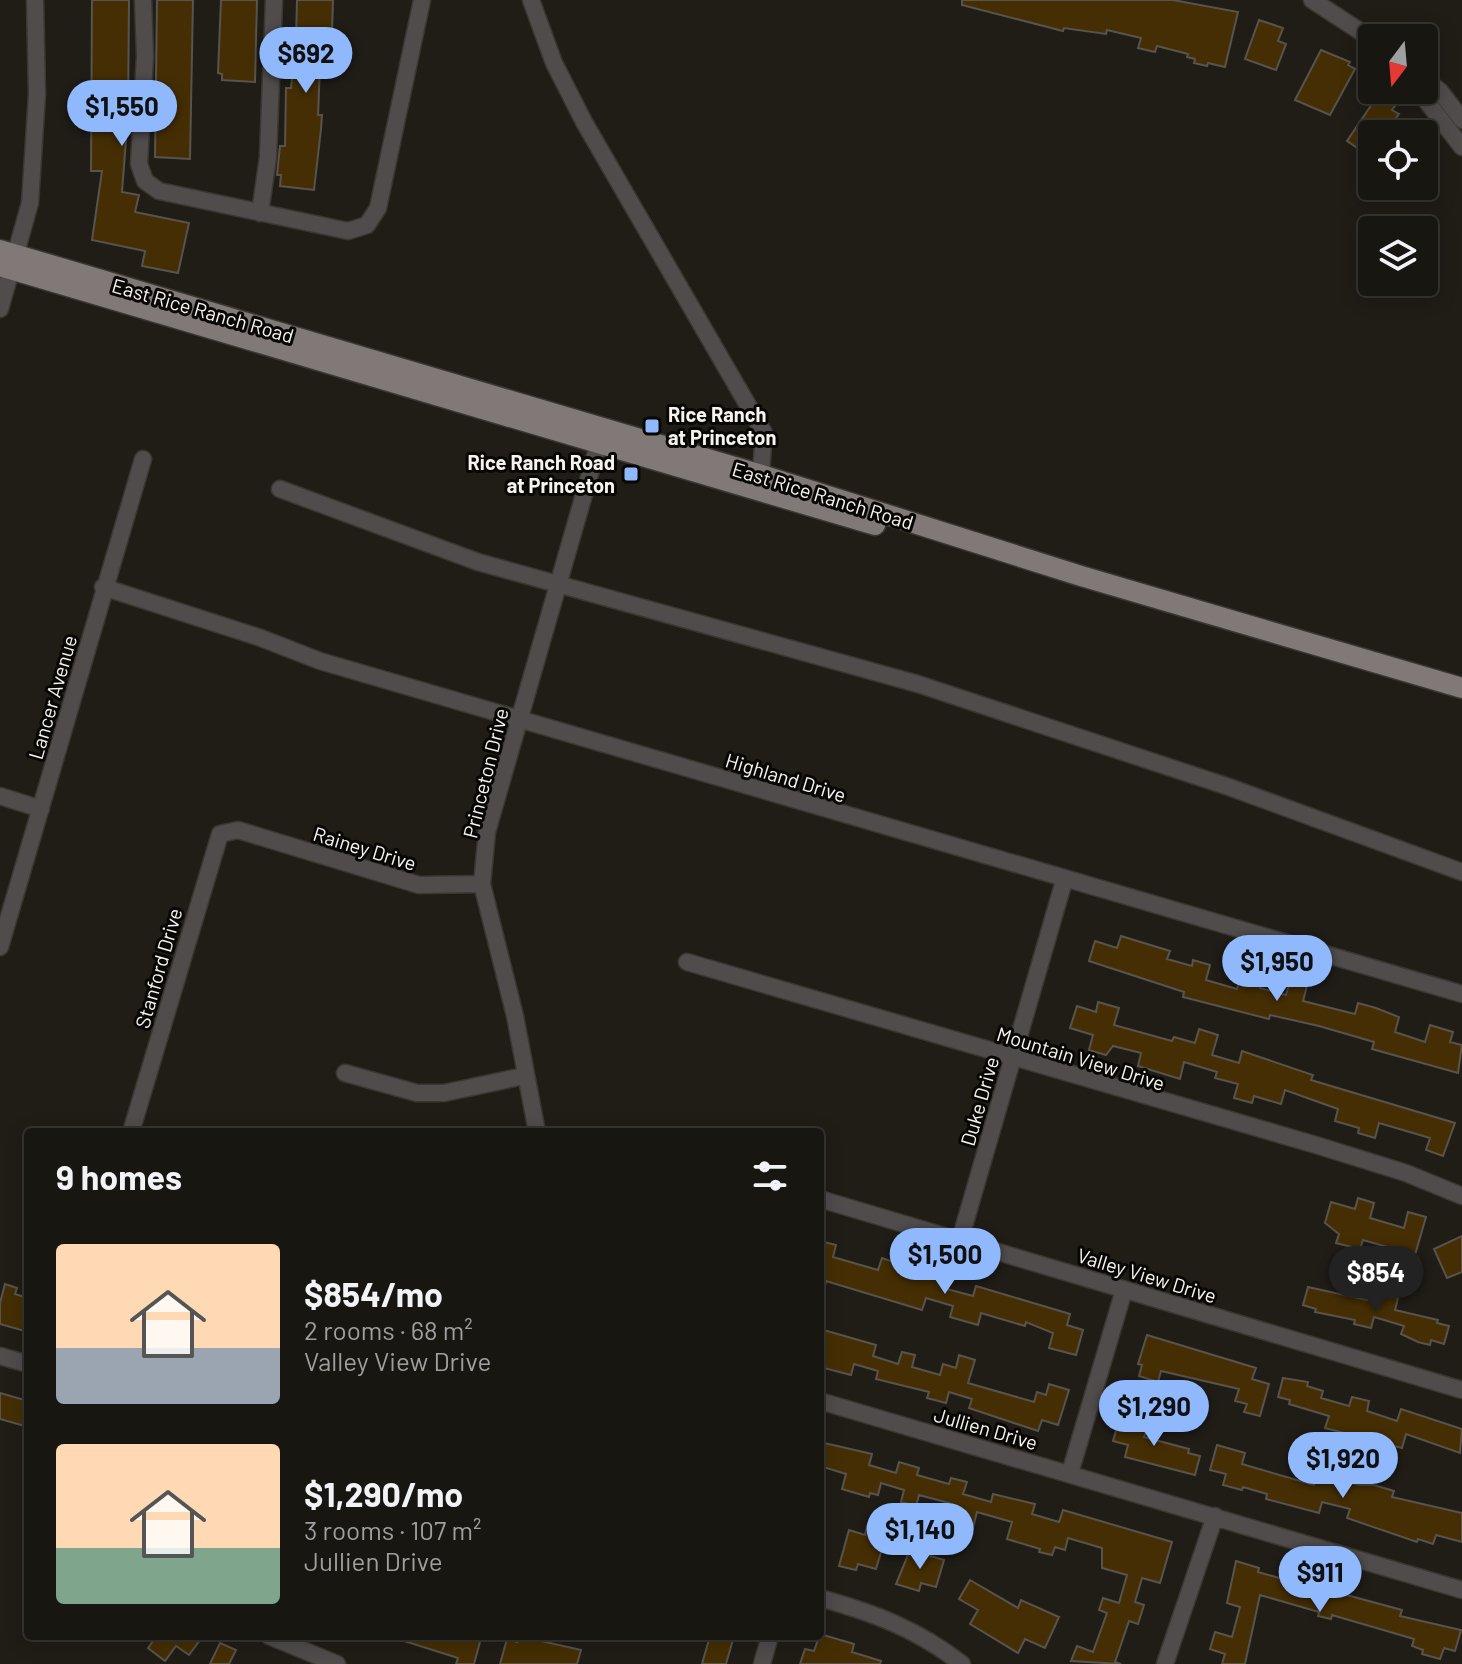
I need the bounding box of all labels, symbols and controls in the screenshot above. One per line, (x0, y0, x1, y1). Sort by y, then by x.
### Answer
north arrow (1358, 24, 1438, 104)
map controls (1358, 24, 1438, 296)
pin: $692 (259, 27, 353, 95)
text: $692 (277, 37, 335, 68)
pin: $1,550 (57, 80, 187, 148)
text: $1,550 (85, 90, 159, 121)
button: locate (1358, 120, 1438, 200)
button: layers (1358, 216, 1438, 296)
street label: East Rice Ranch Road (109, 273, 297, 347)
place label: Rice Ranch at Princeton (668, 402, 776, 449)
marker: Rice Ranch at Princeton (643, 417, 661, 435)
place label: Rice Ranch Road at Princeton (468, 450, 615, 497)
street label: East Rice Ranch Road (730, 456, 916, 534)
marker: Rice Ranch Road at Princeton (622, 465, 640, 483)
street label: Lancer Avenue (23, 632, 81, 762)
street label: Princeton Drive (457, 706, 513, 840)
street label: Highland Drive (723, 747, 849, 807)
street label: Rainey Drive (311, 821, 419, 875)
street label: Stanford Drive (129, 905, 187, 1031)
pin: $1,950 (1212, 935, 1342, 1003)
text: $1,950 (1240, 945, 1314, 976)
street label: Mountain View Drive (994, 1021, 1168, 1095)
street label: Duke Drive (955, 1054, 1003, 1148)
icon: filters (748, 1154, 792, 1198)
text: 9 homes (56, 1156, 182, 1197)
pin: $1,500 (880, 1228, 1010, 1296)
text: $1,500 (908, 1238, 982, 1269)
street label: Valley View Drive (1075, 1242, 1219, 1308)
pin: $854 (1329, 1246, 1423, 1314)
text: $854 (1347, 1256, 1405, 1287)
text: $854/mo (304, 1273, 443, 1314)
icon: home (120, 1276, 216, 1372)
text: 2 rooms · 68 m² (304, 1314, 473, 1345)
text: Valley View Drive (304, 1345, 491, 1376)
pin: $1,290 (1089, 1380, 1219, 1448)
text: $1,290 (1117, 1390, 1191, 1421)
street label: Jullien Drive (931, 1402, 1041, 1454)
pin: $1,920 (1278, 1432, 1408, 1500)
text: $1,920 (1306, 1442, 1380, 1473)
text: $1,290/mo (304, 1473, 463, 1514)
icon: home (120, 1476, 216, 1572)
pin: $1,140 (855, 1503, 985, 1571)
text: $1,140 (885, 1513, 955, 1544)
text: 3 rooms · 107 m² (304, 1514, 481, 1545)
text: Jullien Drive (304, 1545, 443, 1576)
pin: $911 (1273, 1546, 1367, 1614)
text: $911 (1297, 1556, 1343, 1587)

